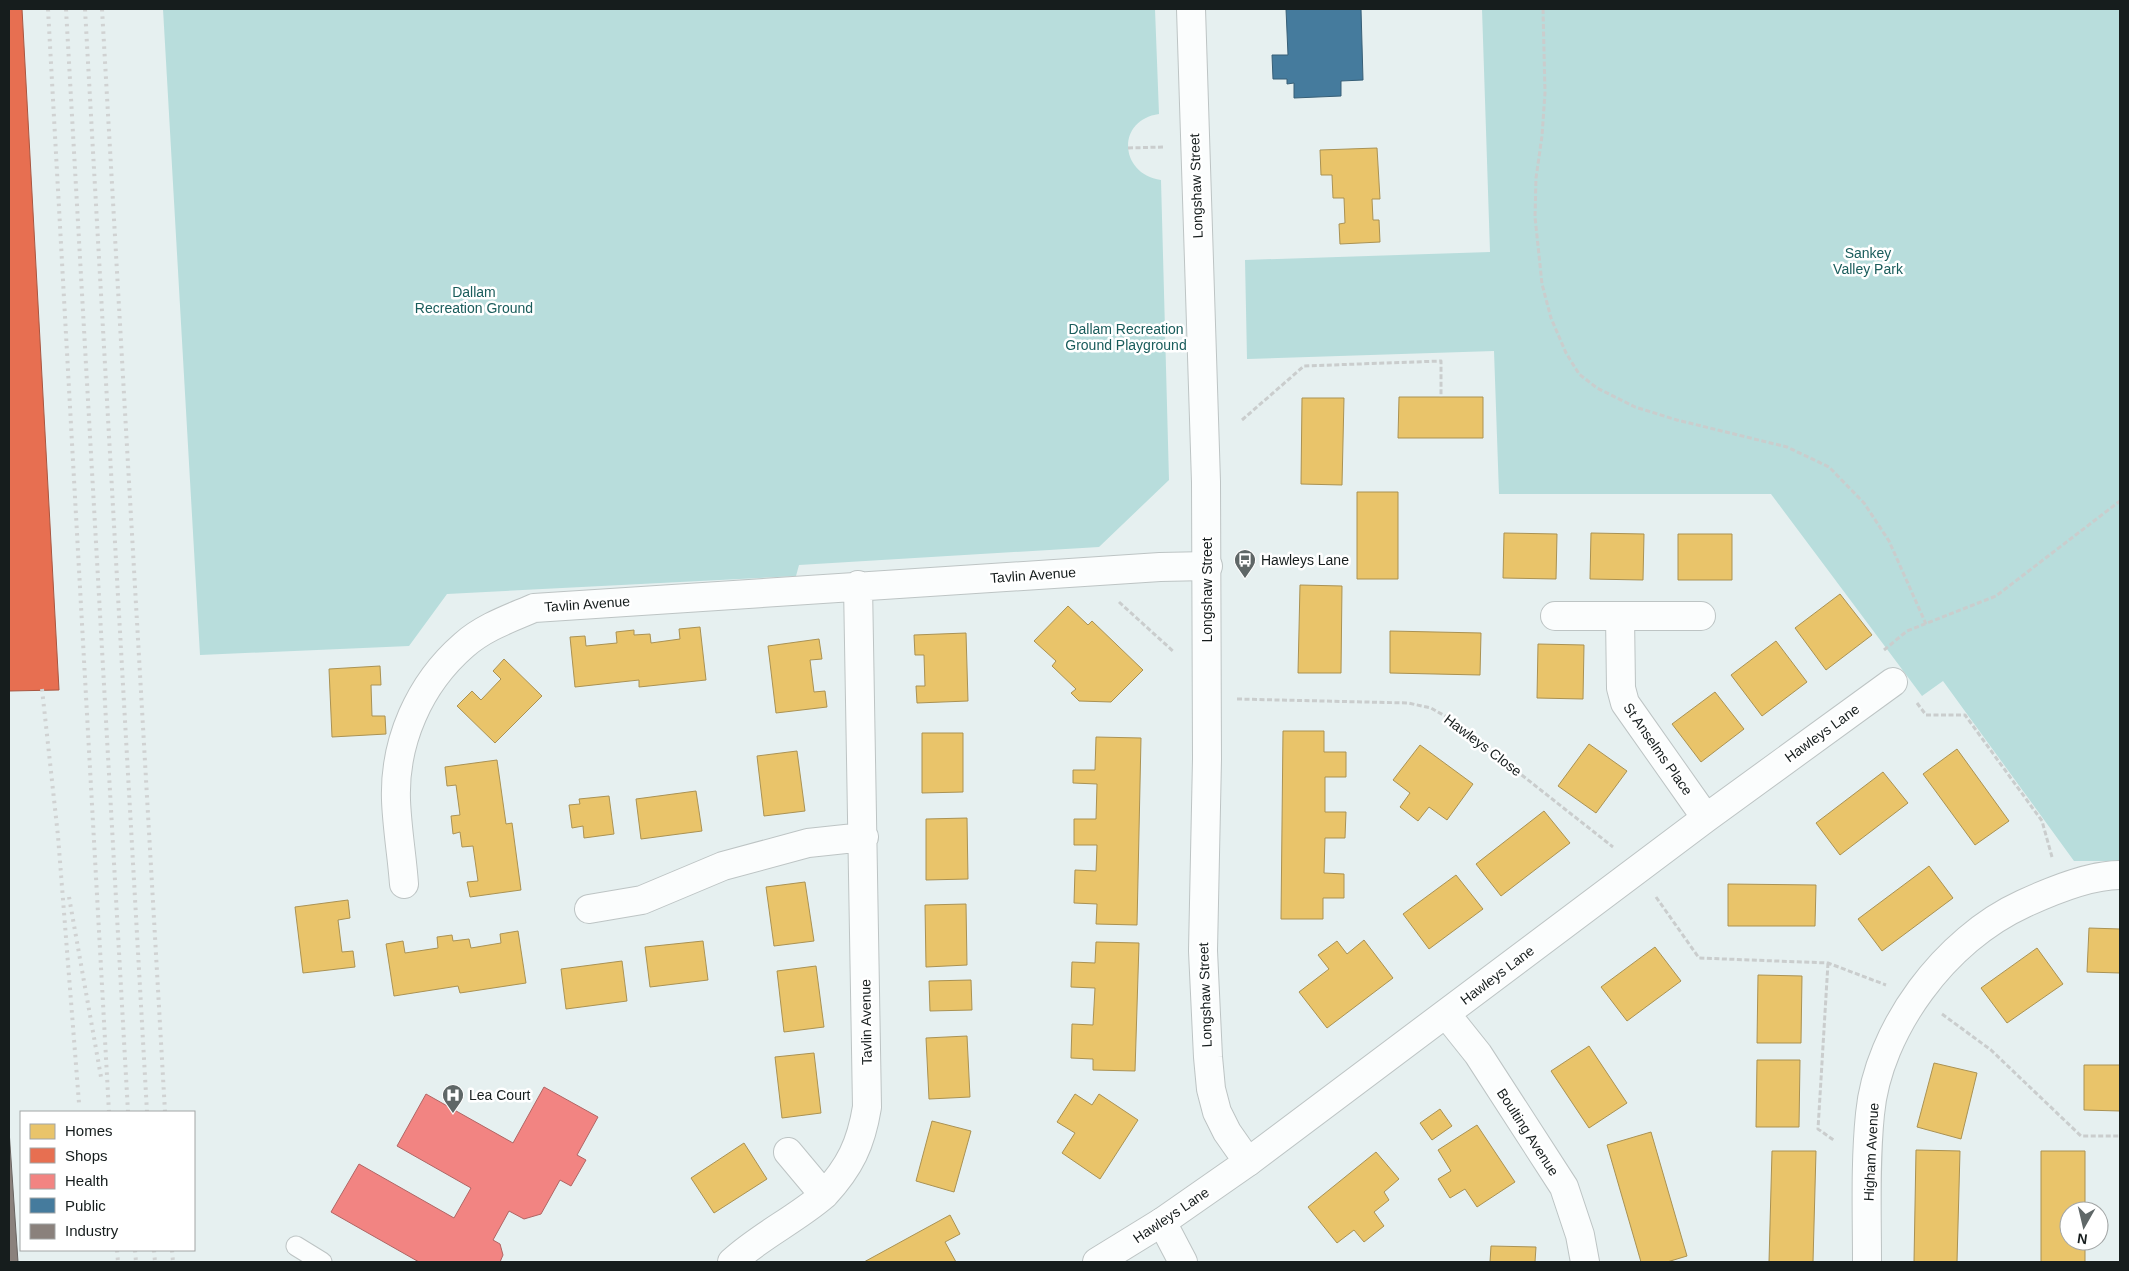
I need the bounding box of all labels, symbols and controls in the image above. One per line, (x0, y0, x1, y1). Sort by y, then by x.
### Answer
street label: Longshaw Street (1186, 133, 1206, 239)
park label: Sankey Valley Park (1833, 245, 1904, 277)
park label: Dallam Recreation Ground (415, 284, 533, 316)
park label: Dallam Recreation Ground Playground (1065, 321, 1187, 353)
street label: Longshaw Street (1199, 537, 1215, 643)
bus stop icon: Hawleys Lane (1233, 548, 1257, 579)
place label: Hawleys Lane (1261, 552, 1349, 568)
street label: Tavlin Avenue (989, 564, 1077, 586)
street label: Tavlin Avenue (543, 593, 631, 615)
street label: St Anselms Place (1620, 700, 1696, 798)
street label: Hawleys Lane (1782, 701, 1862, 765)
street label: Hawleys Close (1441, 711, 1525, 779)
street label: Longshaw Street (1195, 942, 1215, 1048)
street label: Hawleys Lane (1457, 942, 1537, 1008)
street label: Tavlin Avenue (857, 979, 875, 1065)
hospital icon: Lea Court (441, 1083, 465, 1114)
street label: Boulting Avenue (1494, 1085, 1562, 1179)
place label: Lea Court (469, 1087, 531, 1103)
street label: Higham Avenue (1860, 1102, 1882, 1202)
legend (20, 1111, 195, 1251)
text: Homes (65, 1122, 113, 1139)
text: Shops (65, 1147, 108, 1164)
text: Health (65, 1172, 108, 1189)
street label: Hawleys Lane (1130, 1184, 1212, 1246)
text: Public (65, 1197, 106, 1214)
north arrow (2059, 1201, 2109, 1251)
text: Industry (65, 1222, 119, 1239)
text: N (2076, 1230, 2088, 1248)

